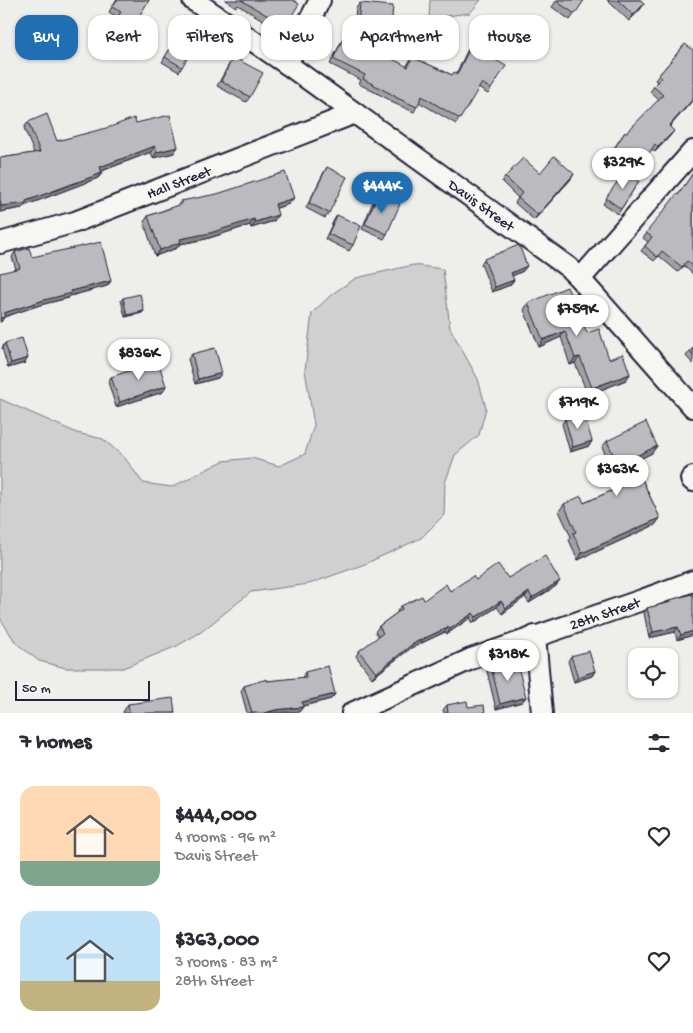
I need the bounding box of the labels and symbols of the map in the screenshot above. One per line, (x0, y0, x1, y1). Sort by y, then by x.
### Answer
pin: $329K (588, 148, 658, 190)
street label: Hall Street (145, 162, 216, 204)
pin: $444K (347, 172, 417, 214)
street label: Davis Street (443, 176, 519, 237)
pin: $759K (542, 294, 612, 337)
pin: $836K (104, 338, 174, 381)
pin: $719K (543, 388, 613, 430)
pin: $363K (582, 454, 652, 497)
street label: 28th Street (568, 594, 645, 635)
pin: $318K (473, 640, 543, 682)
scale bar (15, 678, 150, 701)

